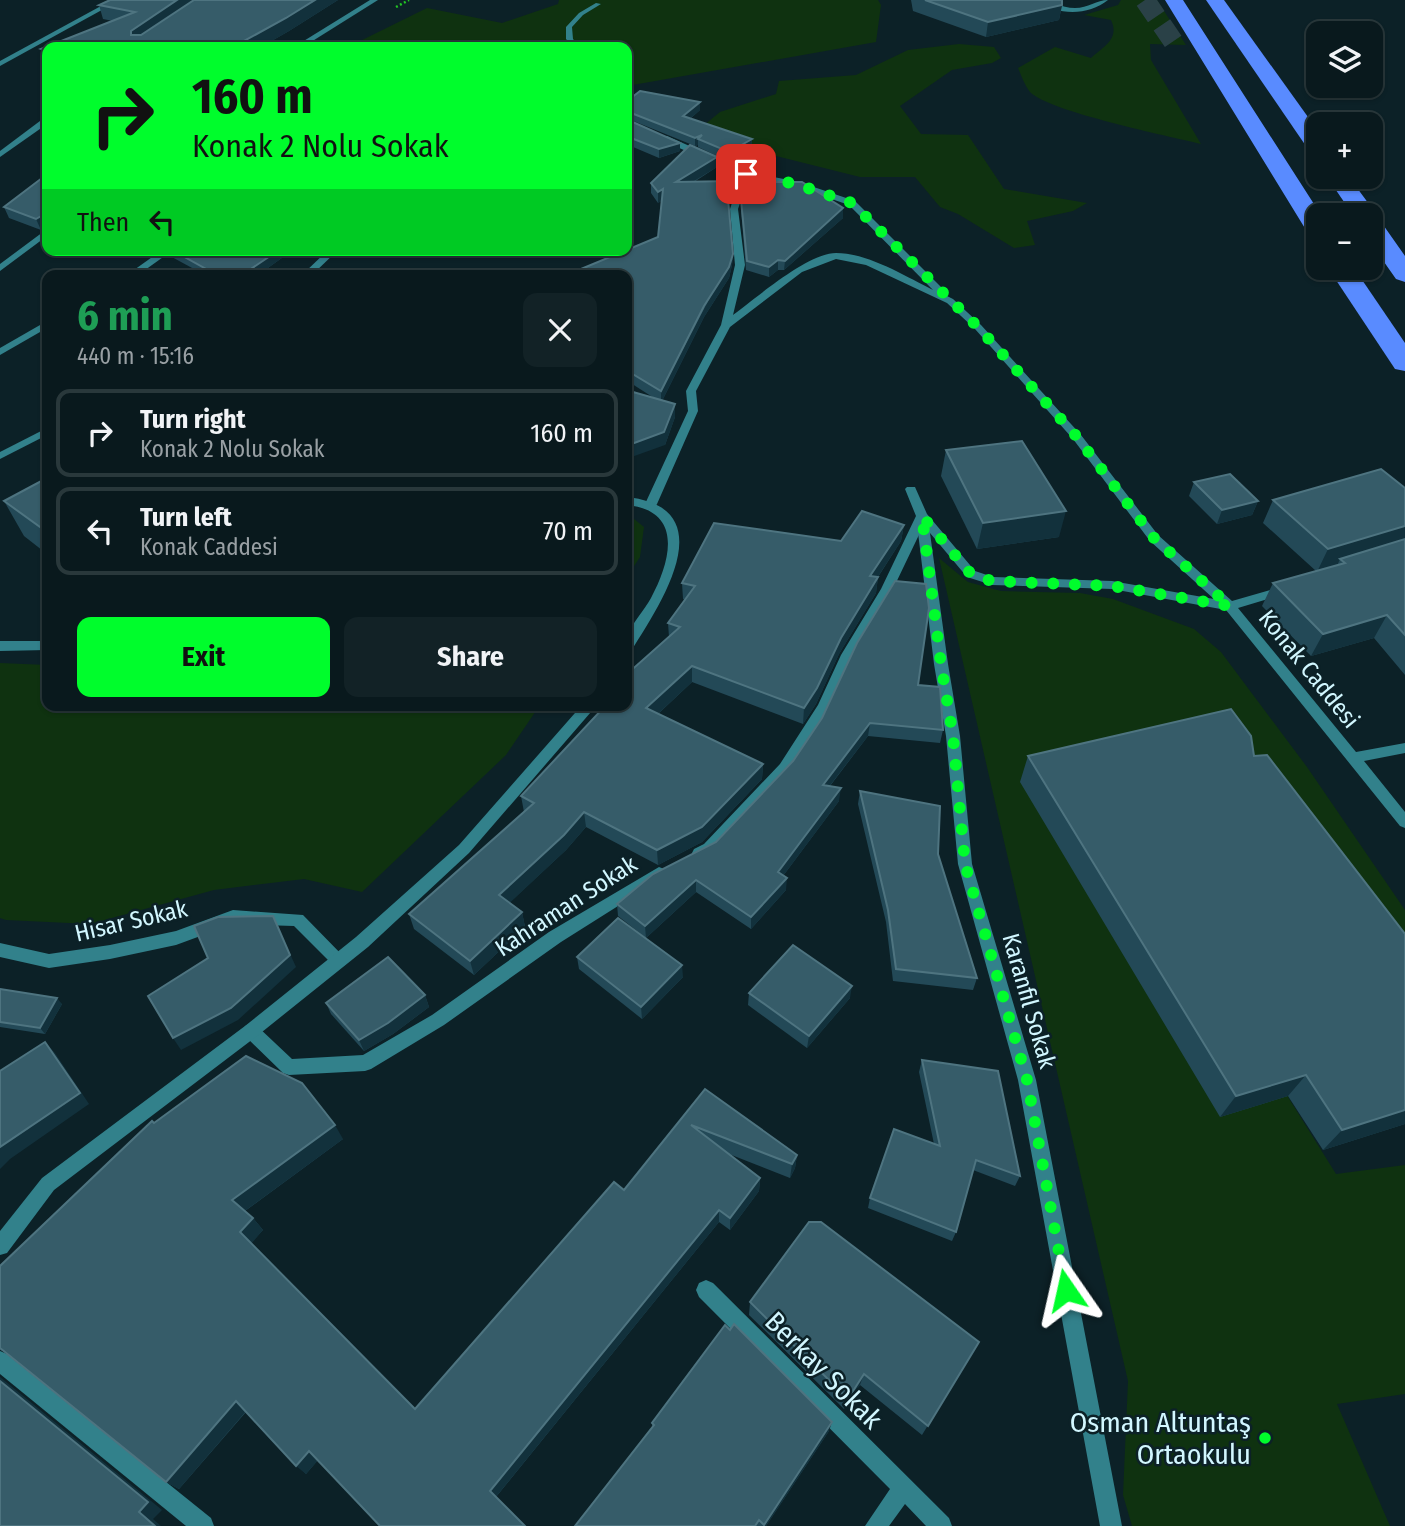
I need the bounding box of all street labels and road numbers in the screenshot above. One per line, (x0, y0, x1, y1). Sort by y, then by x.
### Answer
street label: Konak Caddesi (1253, 604, 1365, 734)
street label: Kahraman Sokak (490, 849, 643, 962)
street label: Hisar Sokak (72, 894, 191, 948)
street label: Karanfil Sokak (996, 930, 1062, 1073)
street label: Berkay Sokak (758, 1305, 890, 1436)

